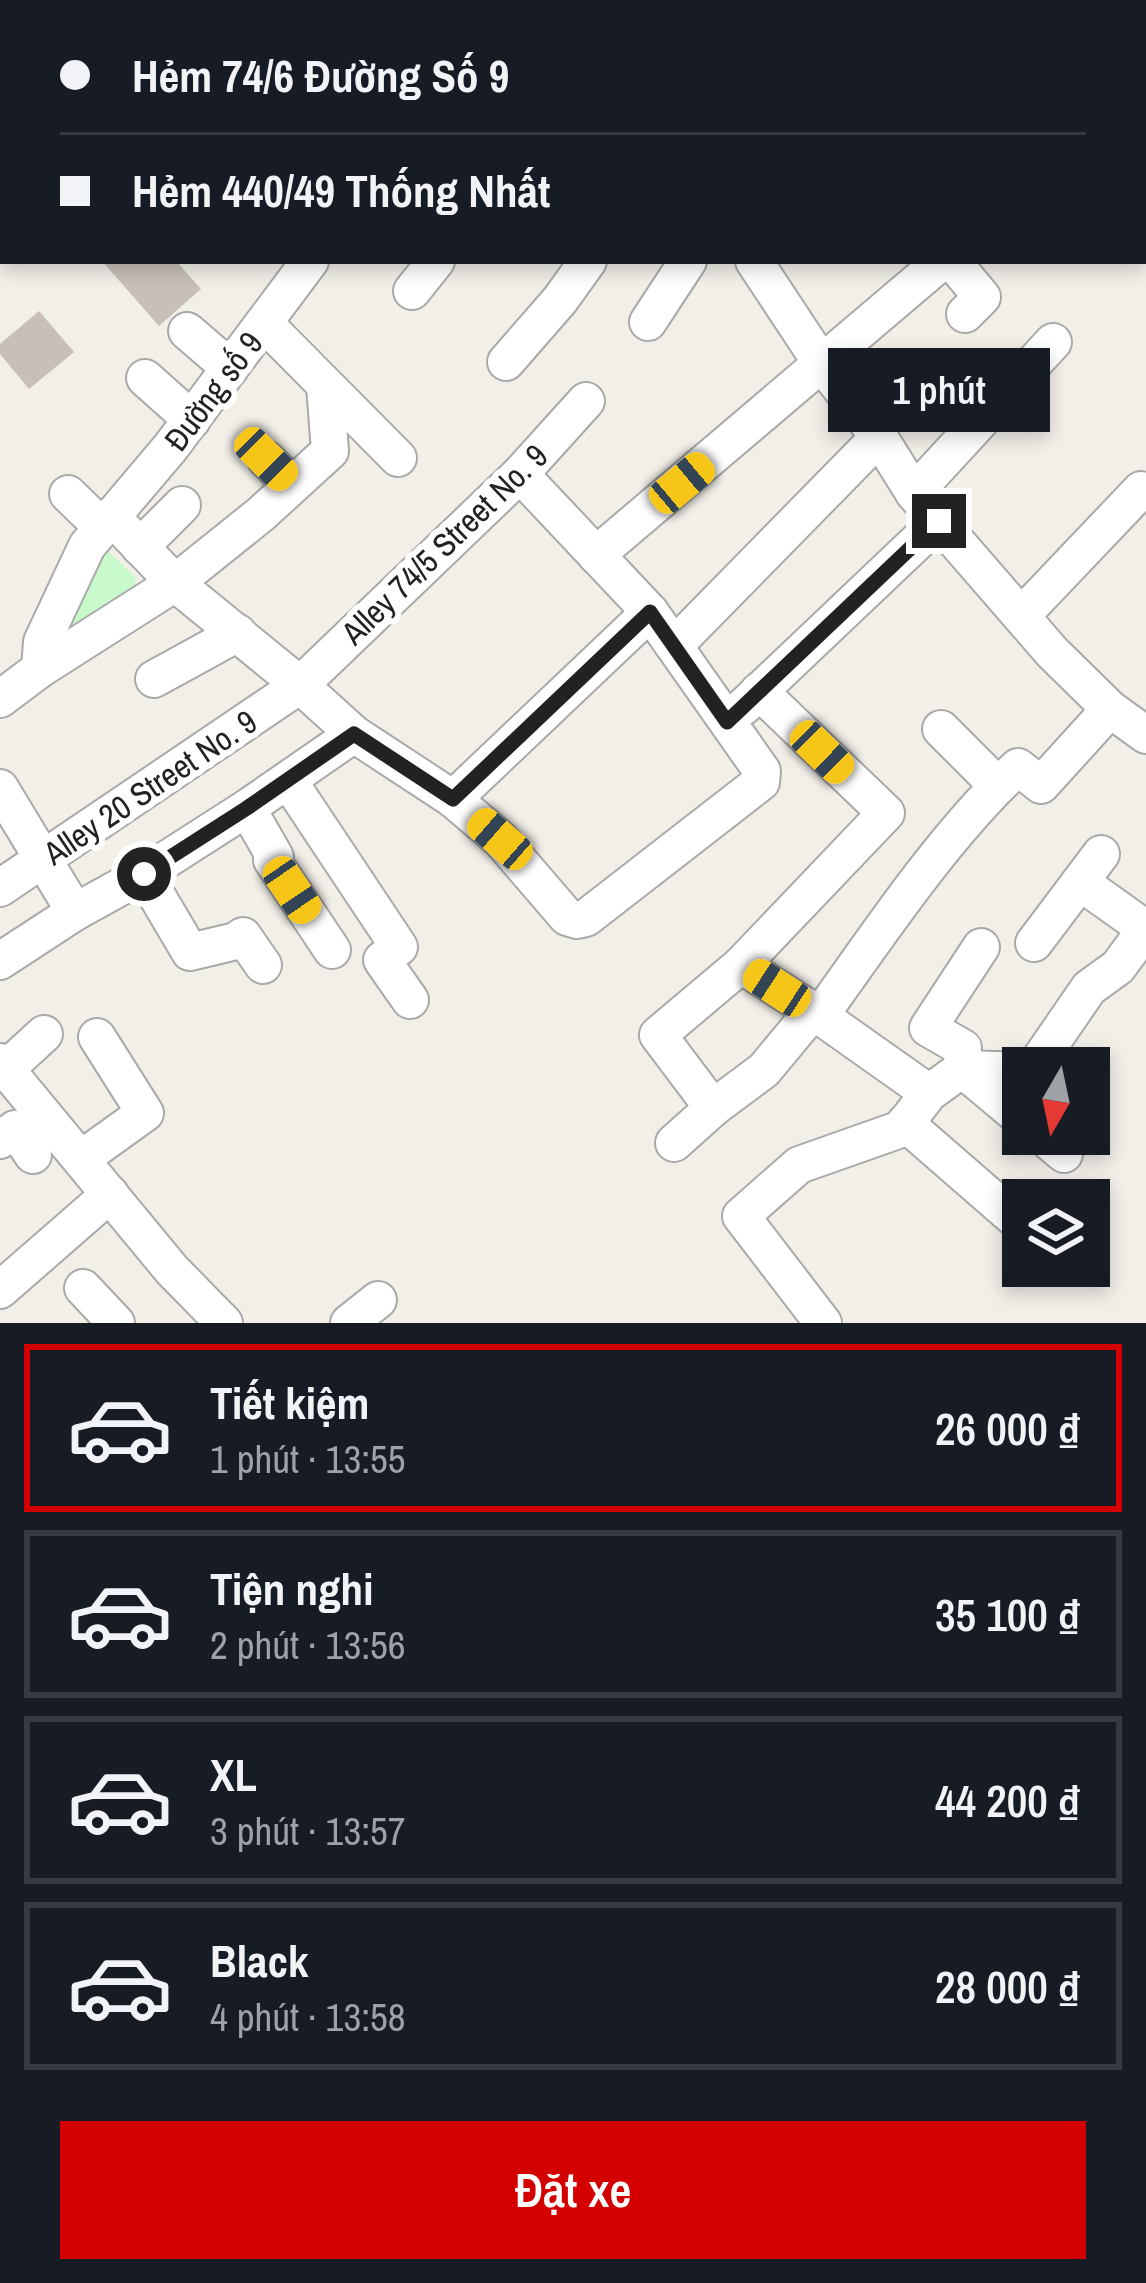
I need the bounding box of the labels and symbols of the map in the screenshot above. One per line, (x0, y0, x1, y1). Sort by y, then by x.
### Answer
street label: Đường số 9 (154, 322, 272, 460)
callout: 1 phút (828, 347, 1050, 431)
car (228, 421, 304, 497)
street label: Alley 74/5 Street No. 9 (331, 434, 557, 655)
car (643, 446, 721, 520)
route end (912, 494, 966, 548)
street label: Alley 20 Street No. 9 (34, 699, 265, 875)
car (784, 714, 860, 790)
car (461, 802, 539, 876)
route start (117, 847, 171, 901)
car (257, 850, 327, 930)
car (737, 953, 817, 1023)
north arrow (1002, 1047, 1110, 1155)

